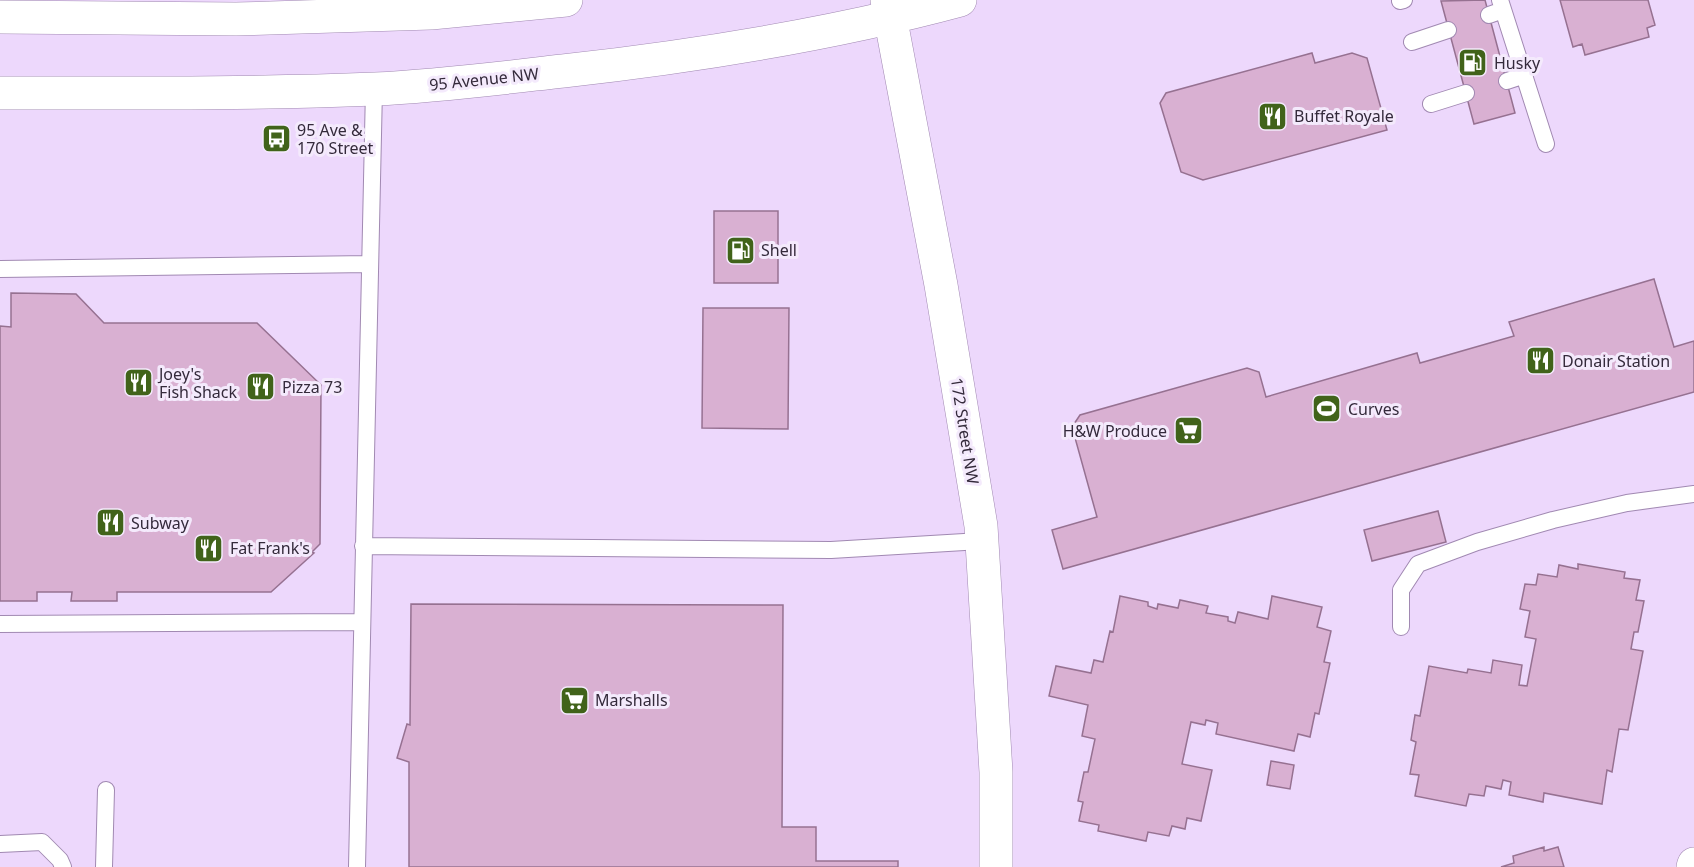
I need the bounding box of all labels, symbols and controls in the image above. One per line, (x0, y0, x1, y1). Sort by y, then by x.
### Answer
fuel station icon: Husky (1457, 47, 1489, 79)
place label: Husky (1494, 52, 1541, 74)
street label: 95 Avenue NW (428, 62, 540, 96)
restaurant icon: Buffet Royale (1257, 100, 1289, 132)
place label: Buffet Royale (1294, 105, 1394, 127)
place label: 95 Ave & 170 Street (297, 119, 374, 159)
bus stop icon: 95 Ave & 170 Street (260, 123, 292, 155)
fuel station icon: Shell (724, 234, 756, 266)
place label: Shell (761, 239, 797, 261)
restaurant icon: Donair Station (1525, 345, 1557, 377)
place label: Donair Station (1562, 350, 1670, 372)
place label: Joey's Fish Shack (157, 363, 237, 403)
restaurant icon: Joey's Fish Shack (122, 367, 154, 399)
restaurant icon: Pizza 73 (245, 371, 277, 403)
place label: Pizza 73 (282, 376, 342, 398)
street label: 172 Street NW (946, 376, 984, 486)
sports icon: Curves (1311, 393, 1343, 425)
place label: Curves (1348, 398, 1399, 420)
supermarket icon: H&W Produce (1172, 415, 1204, 447)
place label: H&W Produce (1063, 420, 1167, 442)
restaurant icon: Subway (94, 507, 126, 539)
place label: Subway (131, 512, 190, 534)
restaurant icon: Fat Frank's (193, 532, 225, 564)
place label: Fat Frank's (230, 537, 310, 559)
supermarket icon: Marshalls (558, 684, 590, 716)
place label: Marshalls (595, 689, 668, 711)

